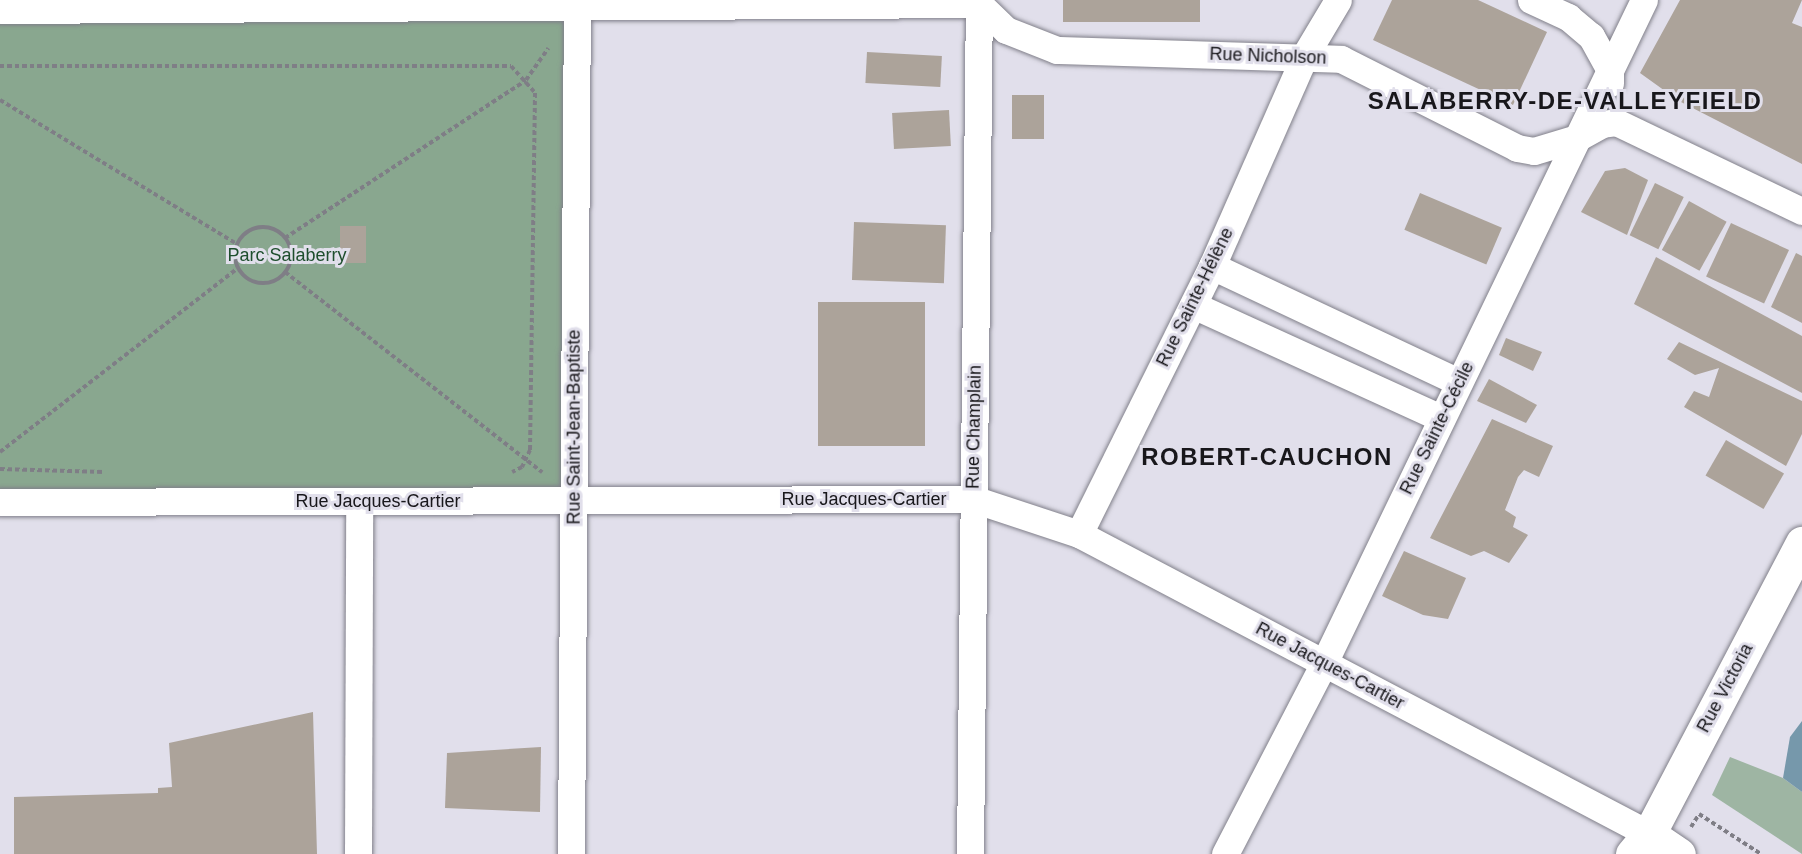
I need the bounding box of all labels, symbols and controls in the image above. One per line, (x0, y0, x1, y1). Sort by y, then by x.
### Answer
street label: Rue Nicholson (1209, 43, 1327, 69)
district label: SALABERRY-DE-VALLEYFIELD (1368, 87, 1762, 115)
street label: Rue Sainte-Hélène (1152, 224, 1238, 370)
park label: Parc Salaberry (227, 244, 347, 266)
street label: Rue Saint-Jean-Baptiste (563, 329, 585, 525)
street label: Rue Sainte-Cécile (1395, 358, 1479, 498)
street label: Rue Champlain (962, 365, 986, 489)
district label: ROBERT-CAUCHON (1141, 443, 1393, 471)
street label: Rue Jacques-Cartier (781, 488, 947, 510)
street label: Rue Jacques-Cartier (295, 490, 461, 512)
street label: Rue Jacques-Cartier (1252, 618, 1408, 714)
street label: Rue Victoria (1693, 640, 1757, 736)

